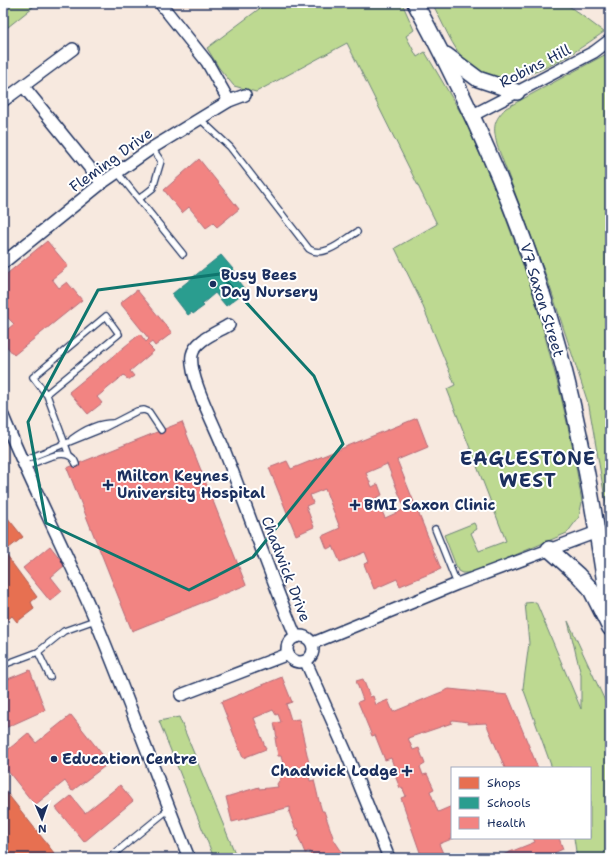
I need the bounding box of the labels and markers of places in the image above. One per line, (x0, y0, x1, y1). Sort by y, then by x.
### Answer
place label: Busy Bees Day Nursery (221, 265, 318, 302)
marker: Busy Bees Day Nursery (208, 279, 218, 289)
place label: Milton Keynes University Hospital (117, 466, 265, 503)
marker: Milton Keynes University Hospital (102, 479, 114, 491)
place label: BMI Saxon Clinic (364, 495, 496, 515)
marker: BMI Saxon Clinic (349, 499, 361, 511)
place label: Education Centre (62, 749, 197, 769)
marker: Education Centre (49, 754, 59, 764)
place label: Chadwick Lodge (271, 761, 398, 781)
marker: Chadwick Lodge (401, 765, 413, 777)

